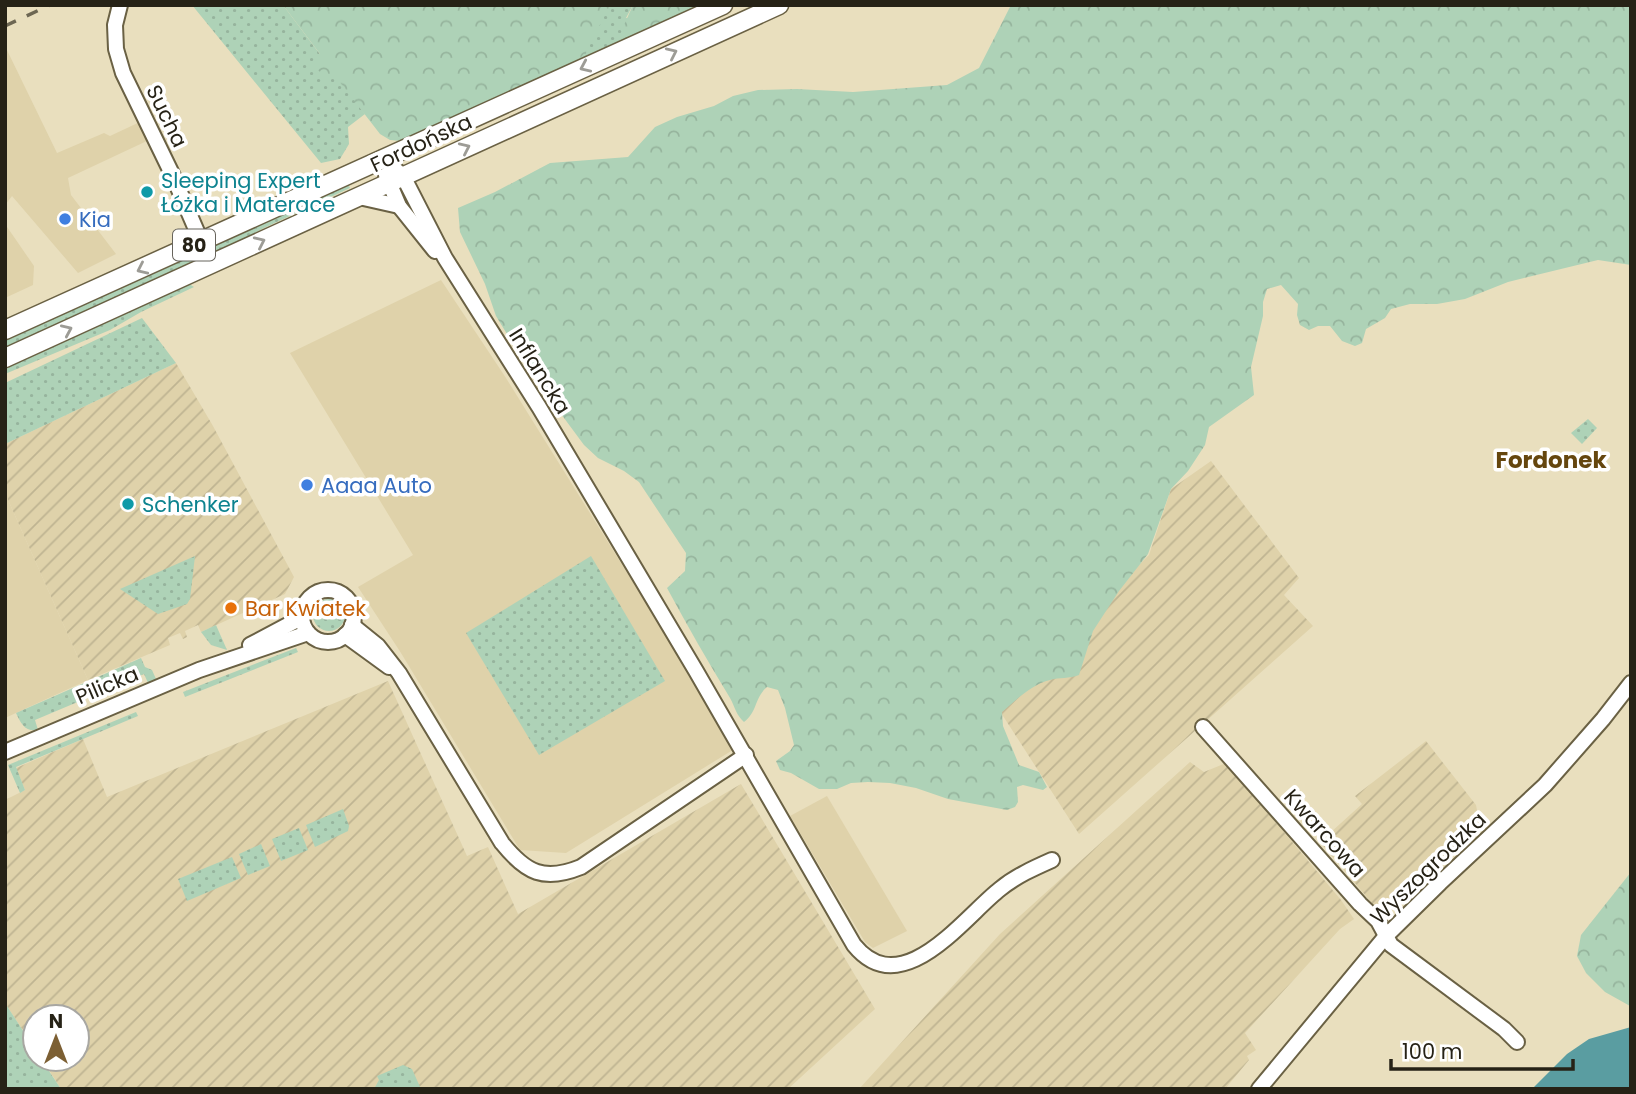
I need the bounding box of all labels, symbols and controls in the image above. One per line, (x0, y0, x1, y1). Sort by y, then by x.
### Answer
one-way arrow (665, 47, 677, 61)
one-way arrow (580, 59, 592, 73)
street label: Sucha (139, 80, 195, 152)
street label: Fordońska (366, 107, 476, 179)
one-way arrow (458, 142, 470, 156)
place label: Sleeping Expert Łóżka i Materace (161, 166, 335, 219)
marker: Sleeping Expert Łóżka i Materace (139, 184, 155, 200)
place label: Kia (79, 205, 111, 234)
marker: Kia (57, 211, 73, 227)
road number: 80 (173, 230, 215, 260)
one-way arrow (252, 237, 265, 251)
one-way arrow (137, 260, 149, 274)
street label: Inflancka (502, 323, 578, 419)
one-way arrow (60, 324, 73, 338)
district label: Fordonek (1495, 444, 1607, 476)
place label: Aaaa Auto (321, 471, 432, 500)
marker: Aaaa Auto (299, 477, 315, 493)
place label: Schenker (142, 490, 239, 519)
marker: Schenker (120, 496, 136, 512)
place label: Bar Kwiatek (245, 594, 366, 623)
marker: Bar Kwiatek (223, 600, 239, 616)
street label: Pilicka (71, 659, 143, 711)
street label: Kwarcowa (1278, 783, 1372, 883)
street label: Wyszogrodzka (1364, 805, 1492, 931)
north arrow (21, 1003, 91, 1073)
text: N (49, 1008, 63, 1035)
scale bar (1391, 1028, 1573, 1072)
text: 100 m (1402, 1037, 1462, 1066)

